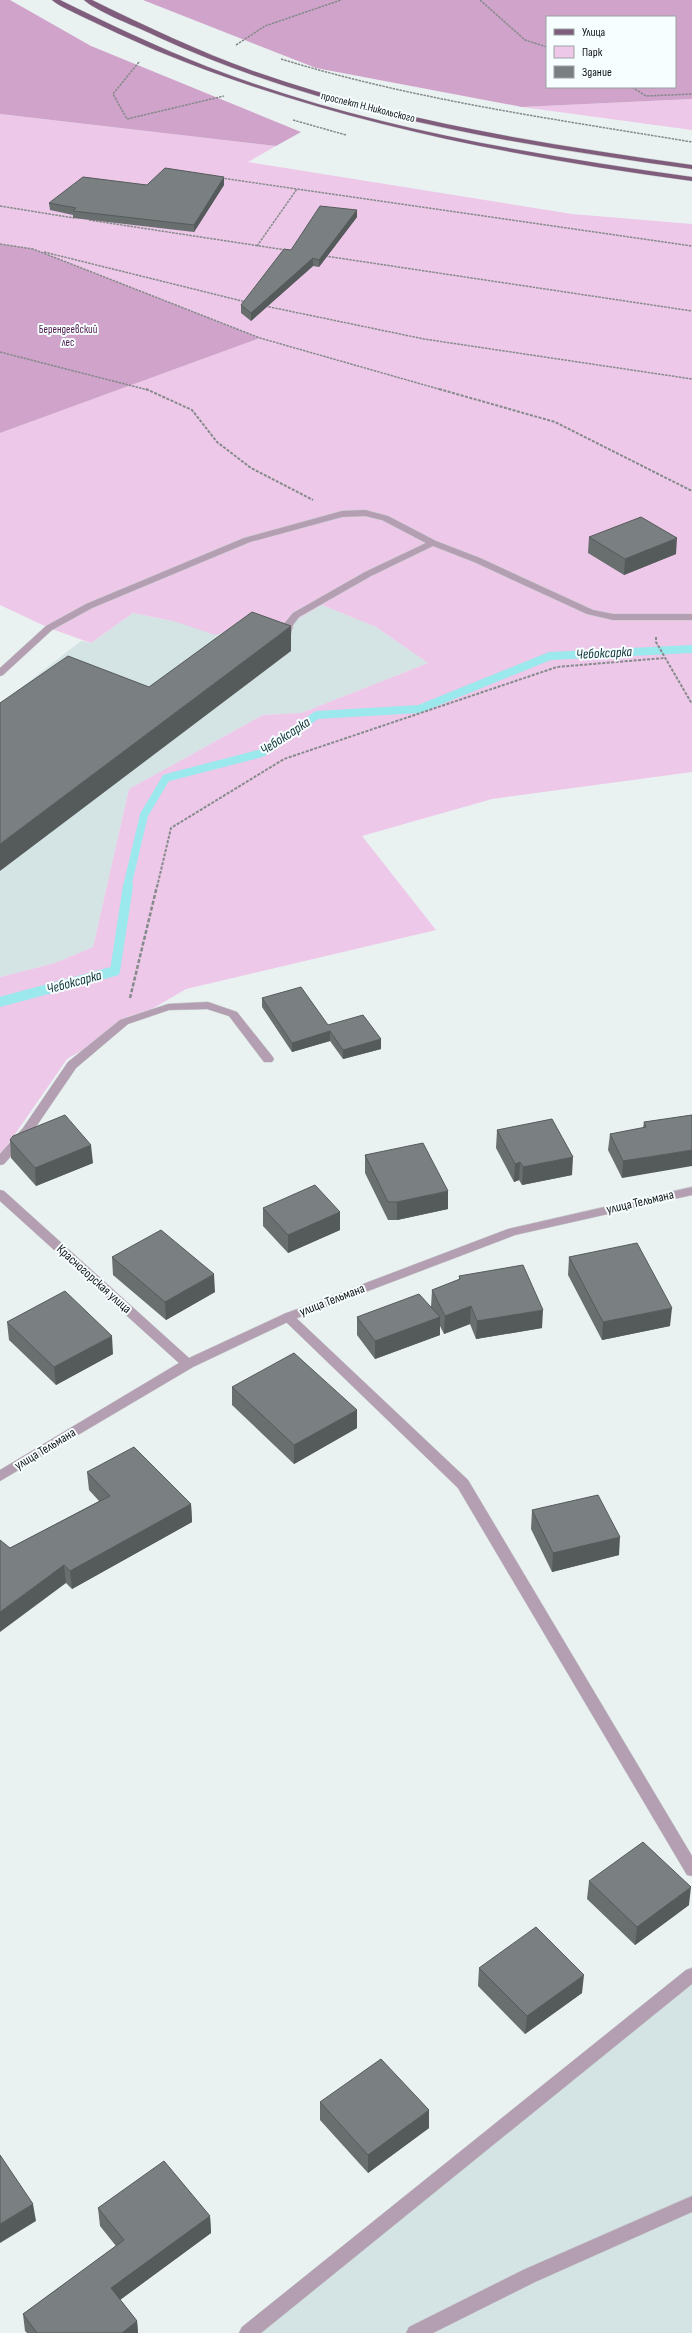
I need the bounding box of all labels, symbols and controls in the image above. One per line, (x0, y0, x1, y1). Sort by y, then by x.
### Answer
legend (546, 16, 676, 88)
text: Улица (582, 25, 606, 40)
text: Парк (582, 45, 603, 60)
text: Здание (582, 65, 612, 80)
street label: проспект Н.Никольского (320, 89, 417, 125)
park label: Берендеевский лес (39, 323, 98, 349)
water label: Чебоксарка (576, 643, 633, 663)
water label: Чебоксарка (257, 713, 313, 758)
water label: Чебоксарка (45, 966, 104, 997)
street label: улица Тельмана (605, 1187, 675, 1217)
street label: Красногорская улица (53, 1241, 135, 1317)
street label: улица Тельмана (297, 1280, 367, 1320)
street label: улица Тельмана (12, 1425, 78, 1473)

